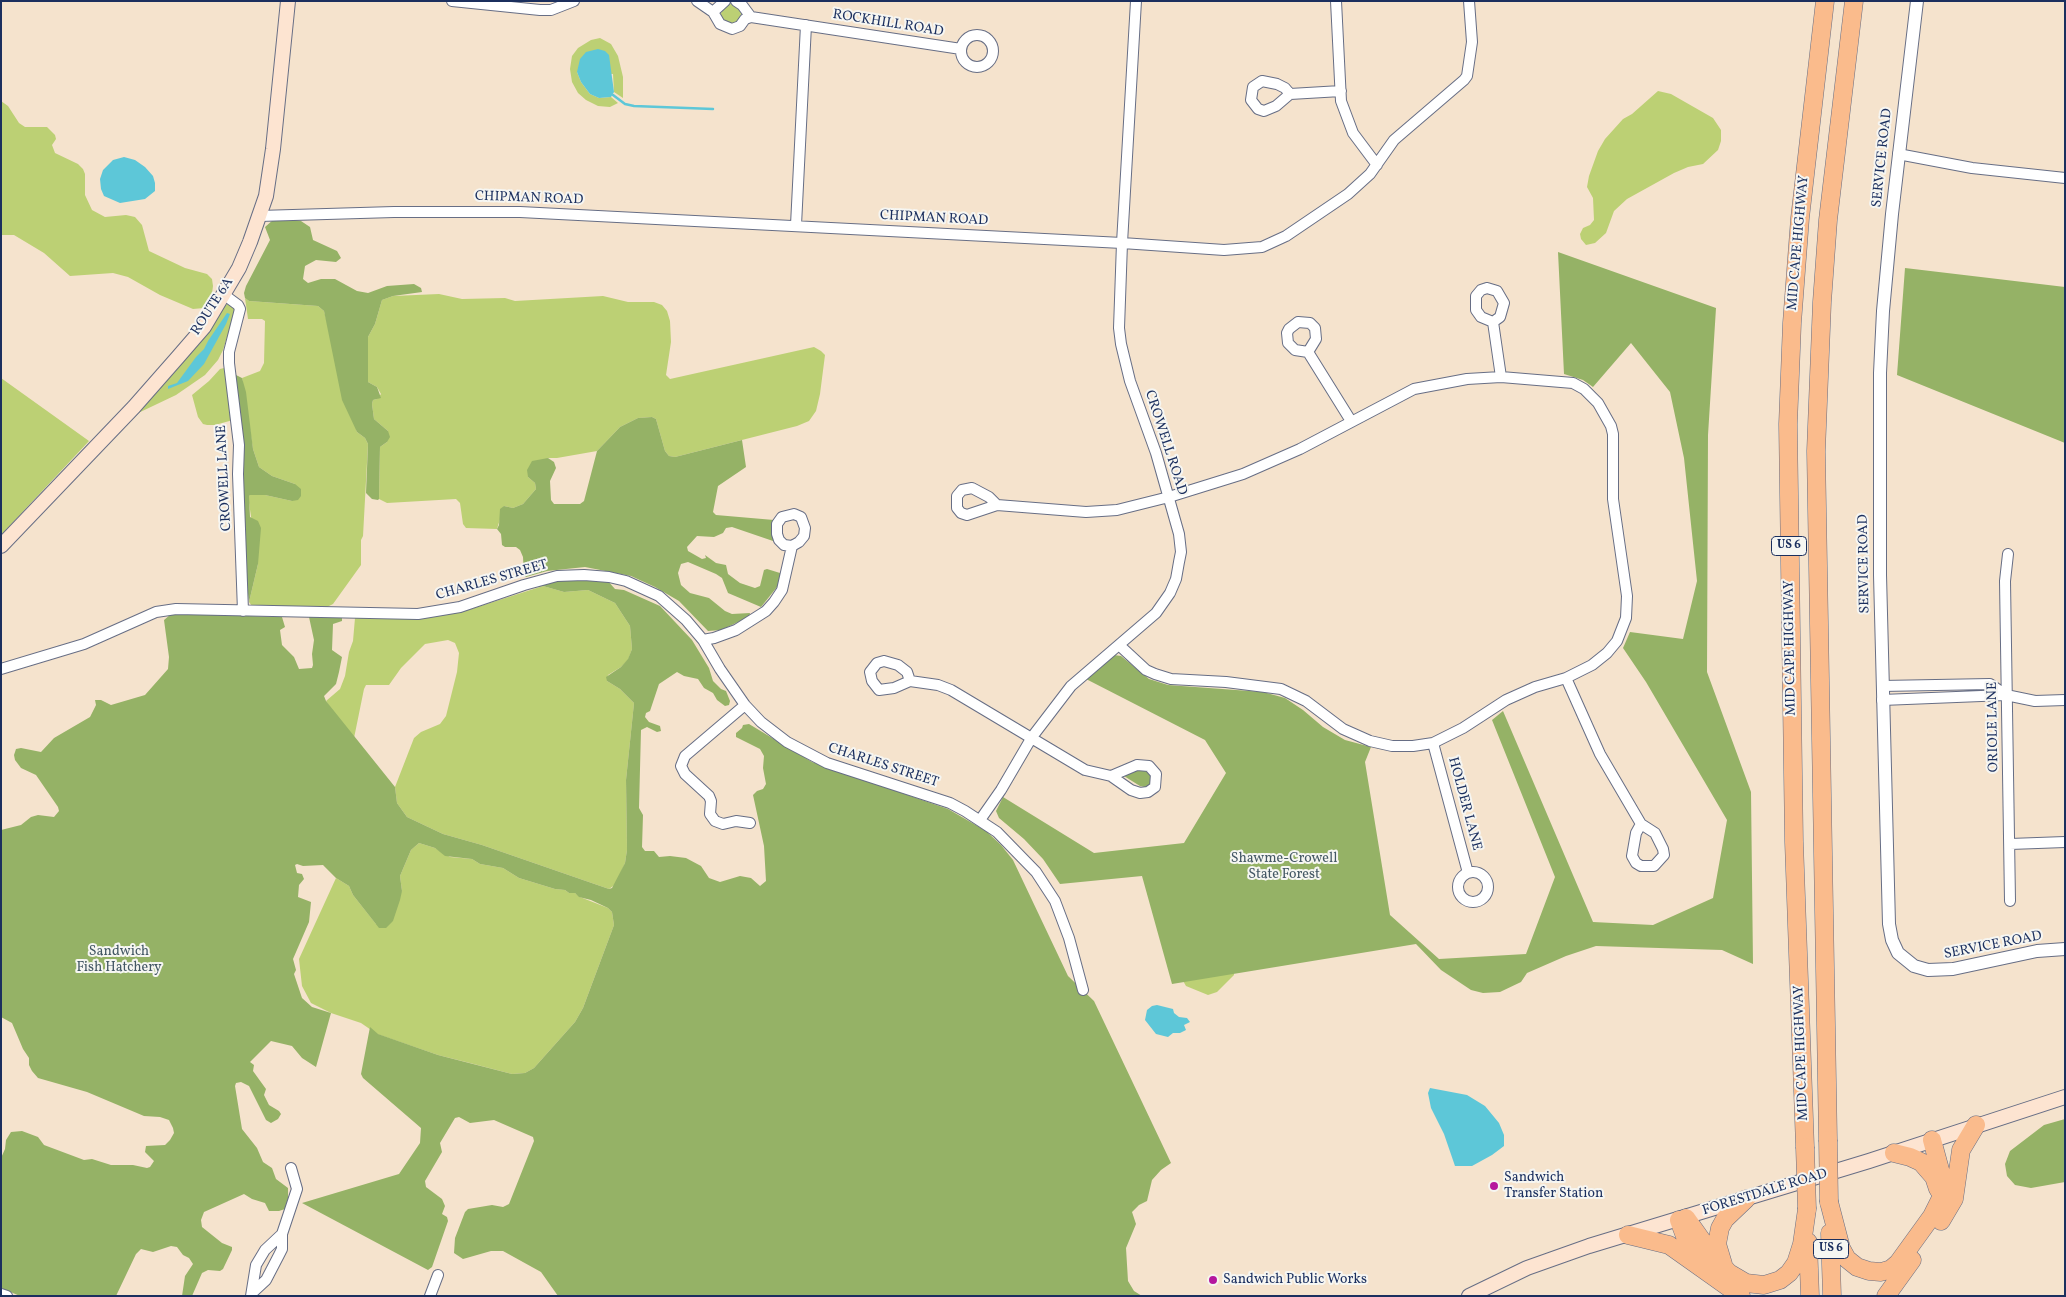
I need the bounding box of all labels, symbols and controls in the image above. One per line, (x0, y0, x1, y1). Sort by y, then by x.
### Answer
street label: ROCKHILL ROAD (831, 7, 945, 41)
street label: SERVICE ROAD (1869, 108, 1897, 208)
street label: MID CAPE HIGHWAY (1785, 175, 1813, 311)
street label: CHIPMAN ROAD (475, 189, 583, 209)
street label: CHIPMAN ROAD (879, 208, 989, 230)
street label: ROUTE 6A (188, 275, 238, 339)
street label: CROWELL ROAD (1140, 388, 1190, 498)
street label: CROWELL LANE (214, 425, 236, 531)
street label: SERVICE ROAD (1856, 514, 1874, 614)
road number: US 6 (1772, 536, 1806, 556)
street label: CHARLES STREET (434, 557, 550, 605)
street label: MID CAPE HIGHWAY (1781, 580, 1801, 716)
street label: ORIOLE LANE (1985, 682, 2003, 772)
street label: CHARLES STREET (826, 740, 940, 792)
street label: HOLDER LANE (1443, 755, 1485, 853)
park label: Shawme-Crowell State Forest (1231, 851, 1337, 884)
street label: SERVICE ROAD (1943, 928, 2043, 964)
park label: Sandwich Fish Hatchery (76, 944, 162, 976)
street label: MID CAPE HIGHWAY (1791, 985, 1813, 1121)
street label: FORESTDALE ROAD (1701, 1166, 1829, 1220)
place label: Sandwich Transfer Station (1504, 1170, 1603, 1202)
marker: Sandwich Transfer Station (1488, 1180, 1500, 1192)
road number: US 6 (1814, 1240, 1848, 1258)
place label: Sandwich Public Works (1223, 1272, 1367, 1288)
marker: Sandwich Public Works (1207, 1274, 1219, 1286)

